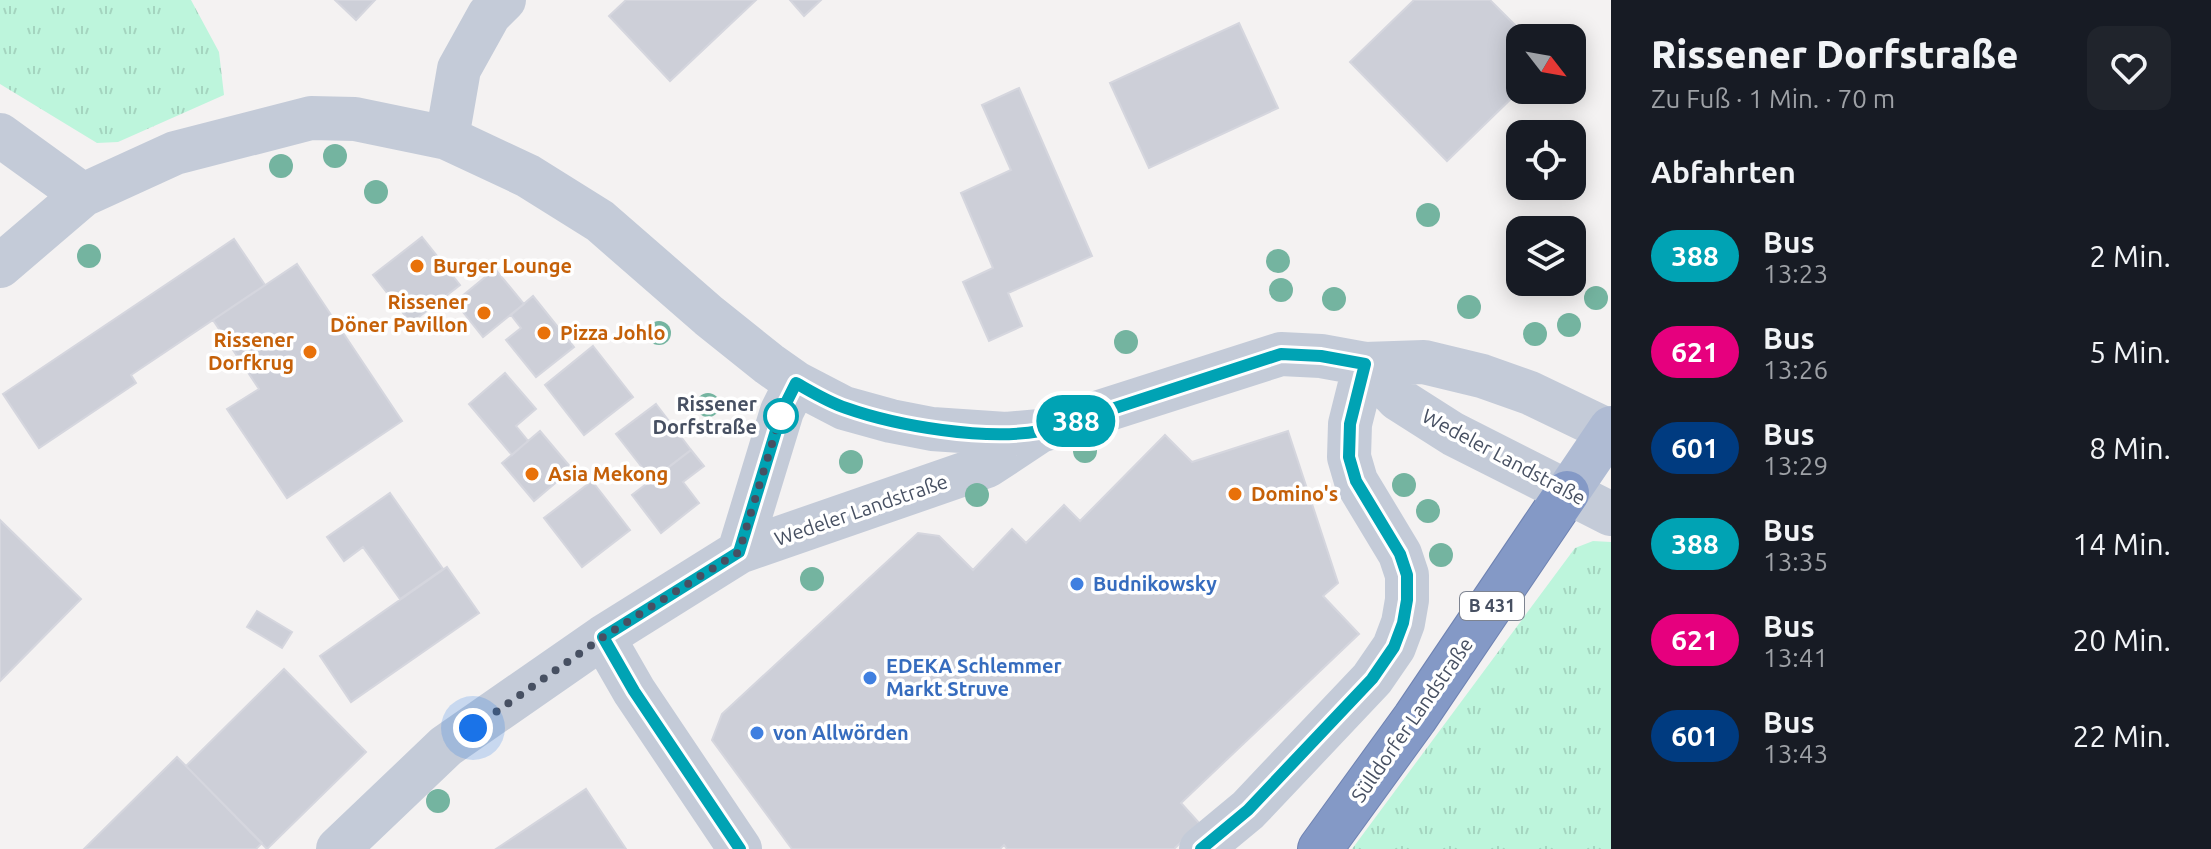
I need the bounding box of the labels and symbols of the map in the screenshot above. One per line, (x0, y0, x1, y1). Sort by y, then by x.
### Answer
north arrow (1506, 24, 1586, 104)
place label: Burger Lounge (433, 254, 572, 277)
marker: Burger Lounge (408, 257, 426, 275)
place label: Rissener Döner Pavillon (330, 290, 469, 336)
marker: Rissener Döner Pavillon (475, 304, 493, 322)
place label: Pizza Johlo (560, 321, 665, 344)
marker: Pizza Johlo (535, 324, 553, 342)
place label: Rissener Dorfkrug (208, 328, 295, 374)
marker: Rissener Dorfkrug (301, 343, 319, 361)
place label: Rissener Dorfstraße (653, 392, 758, 438)
line badge: 388 (1030, 395, 1122, 447)
marker: Rissener Dorfstraße (764, 399, 798, 433)
street label: Wedeler Landstraße (1419, 404, 1590, 509)
place label: Asia Mekong (548, 462, 668, 485)
marker: Asia Mekong (523, 465, 541, 483)
street label: Wedeler Landstraße (771, 469, 950, 550)
place label: Domino's (1251, 482, 1338, 505)
marker: Domino's (1226, 485, 1244, 503)
place label: Budnikowsky (1093, 572, 1217, 595)
marker: Budnikowsky (1068, 575, 1086, 593)
road number: B 431 (1460, 592, 1524, 620)
street label: Sülldorfer Landstraße (1346, 633, 1477, 806)
place label: EDEKA Schlemmer Markt Struve (886, 654, 1062, 700)
marker: EDEKA Schlemmer Markt Struve (861, 669, 879, 687)
your location (453, 708, 493, 748)
place label: von Allwörden (773, 721, 909, 744)
marker: von Allwörden (748, 724, 766, 742)

